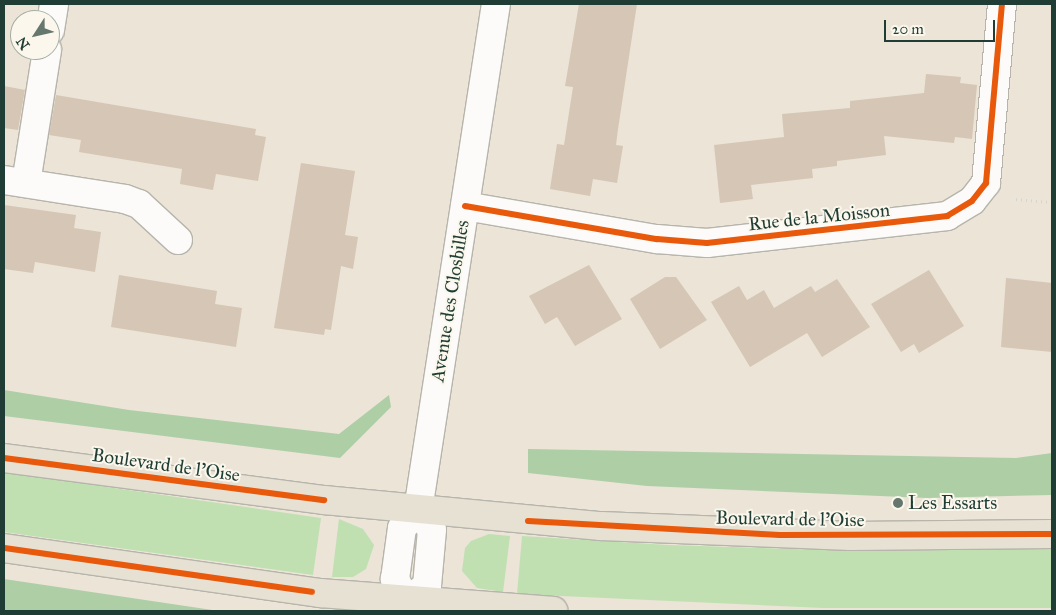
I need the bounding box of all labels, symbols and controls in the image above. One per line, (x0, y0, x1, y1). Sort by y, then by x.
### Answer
north arrow (10, 10, 60, 60)
scale bar (886, 10, 997, 42)
text: 20 m (892, 20, 924, 38)
text: N (13, 34, 33, 53)
street label: Rue de la Moisson (747, 198, 891, 236)
street label: Avenue des Closbilles (426, 218, 474, 384)
street label: Boulevard de l'Oise (91, 443, 241, 487)
place label: Les Essarts (908, 492, 997, 514)
marker: Les Essarts (892, 497, 904, 509)
street label: Boulevard de l'Oise (715, 506, 865, 532)

